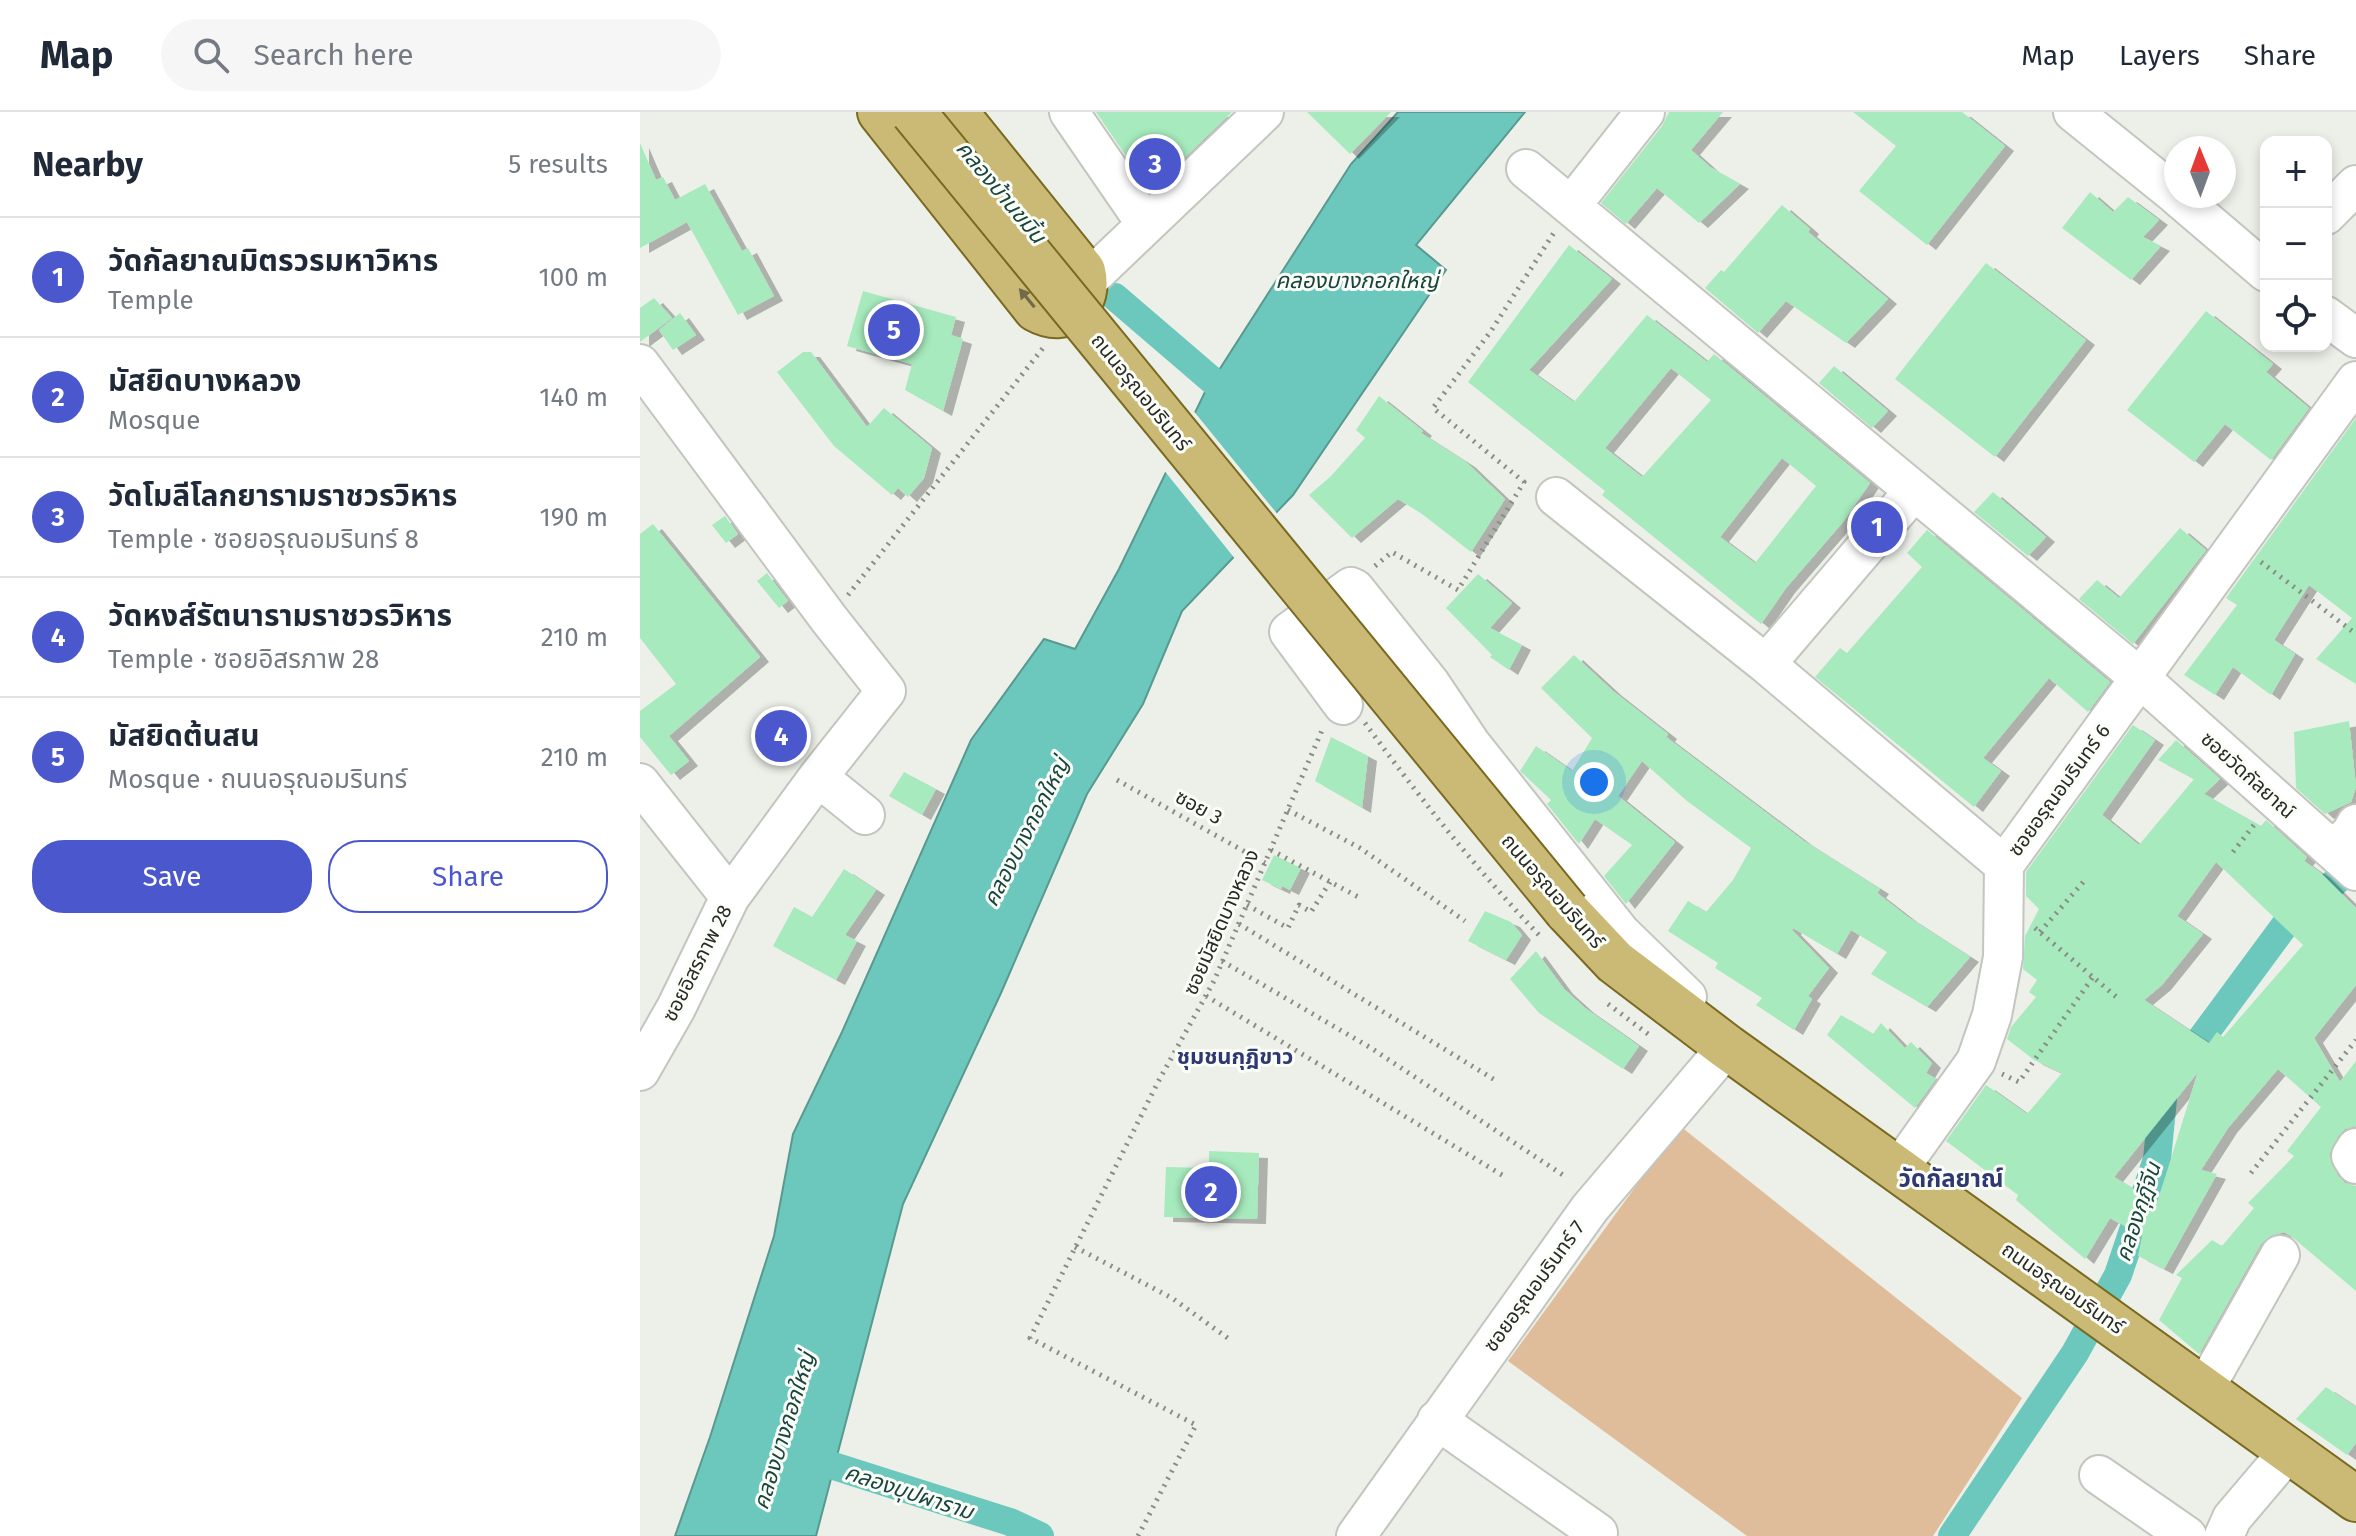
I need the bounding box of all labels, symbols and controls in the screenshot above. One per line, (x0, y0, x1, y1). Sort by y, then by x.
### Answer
search box (161, 19, 721, 91)
text: Map (40, 32, 113, 78)
icon: search (189, 33, 233, 77)
text: Search here (253, 37, 414, 73)
text: Map (2021, 39, 2075, 72)
text: Layers (2119, 39, 2200, 72)
text: Share (2244, 39, 2316, 72)
pin: 3 (1129, 134, 1181, 194)
water label: คลองบ้านขมิ้น (950, 135, 1053, 250)
north arrow (2164, 136, 2236, 208)
map controls (2260, 136, 2332, 352)
button: + (2260, 136, 2332, 208)
text: Nearby (32, 144, 143, 185)
text: 5 results (508, 149, 608, 180)
button: − (2260, 208, 2332, 280)
text: วัดกัลยาณมิตรวรมหาวิหาร (108, 243, 438, 279)
text: 1 (52, 262, 64, 293)
text: 100 m (539, 262, 608, 293)
water label: คลองบางกอกใหญ่ (1276, 267, 1441, 294)
button: locate (2260, 280, 2332, 352)
text: Temple (108, 285, 194, 316)
one-way arrow (1019, 288, 1036, 308)
pin: 5 (868, 300, 920, 360)
street label: ถนนอรุณอมรินทร์ (1086, 329, 1196, 456)
text: มัสยิดบางหลวง (108, 363, 302, 399)
text: 2 (51, 382, 65, 413)
text: 140 m (539, 382, 608, 413)
text: Mosque (108, 405, 200, 436)
text: วัดโมลีโลกยารามราชวรวิหาร (108, 478, 457, 514)
pin: 1 (1851, 497, 1903, 557)
text: 3 (51, 502, 65, 533)
text: 190 m (539, 502, 608, 533)
text: Temple · ซอยอรุณอมรินทร์ 8 (108, 524, 419, 555)
text: วัดหงส์รัตนารามราชวรวิหาร (108, 598, 452, 634)
text: 4 (51, 622, 65, 653)
text: 210 m (541, 622, 608, 653)
text: Temple · ซอยอิสรภาพ 28 (108, 644, 379, 675)
pin: 4 (755, 706, 807, 766)
text: มัสยิดต้นสน (108, 718, 260, 754)
street label: ซอยอรุณอมรินทร์ 6 (2003, 719, 2115, 861)
street label: ซอยวัดกัลยาณ์ (2196, 727, 2300, 823)
text: 5 (51, 742, 65, 773)
text: 210 m (541, 742, 608, 773)
water label: คลองบางกอกใหญ่ (977, 751, 1076, 911)
your location (1574, 762, 1614, 802)
text: Mosque · ถนนอรุณอมรินทร์ (108, 764, 407, 795)
street label: ซอย 3 (1171, 784, 1227, 830)
street label: ถนนอรุณอมรินทร์ (1497, 829, 1610, 954)
button: Save (32, 840, 312, 913)
button: Share (328, 840, 608, 913)
street label: ซอยมัสยิดบางหลวง (1178, 845, 1264, 999)
street label: ซอยอิสรภาพ 28 (657, 901, 737, 1025)
district label: ชุมชนกุฎิขาว (1177, 1043, 1293, 1070)
water label: คลองกุฎีจีน (2109, 1158, 2167, 1265)
pin: 2 (1185, 1162, 1237, 1222)
district label: วัดกัลยาณ์ (1899, 1165, 2003, 1193)
street label: ซอยอรุณอมรินทร์ 7 (1478, 1216, 1590, 1356)
street label: ถนนอรุณอมรินทร์ (1997, 1237, 2130, 1340)
water label: คลองบางกอกใหญ่ (747, 1346, 822, 1513)
water label: คลองบุปผาราม (841, 1459, 978, 1526)

